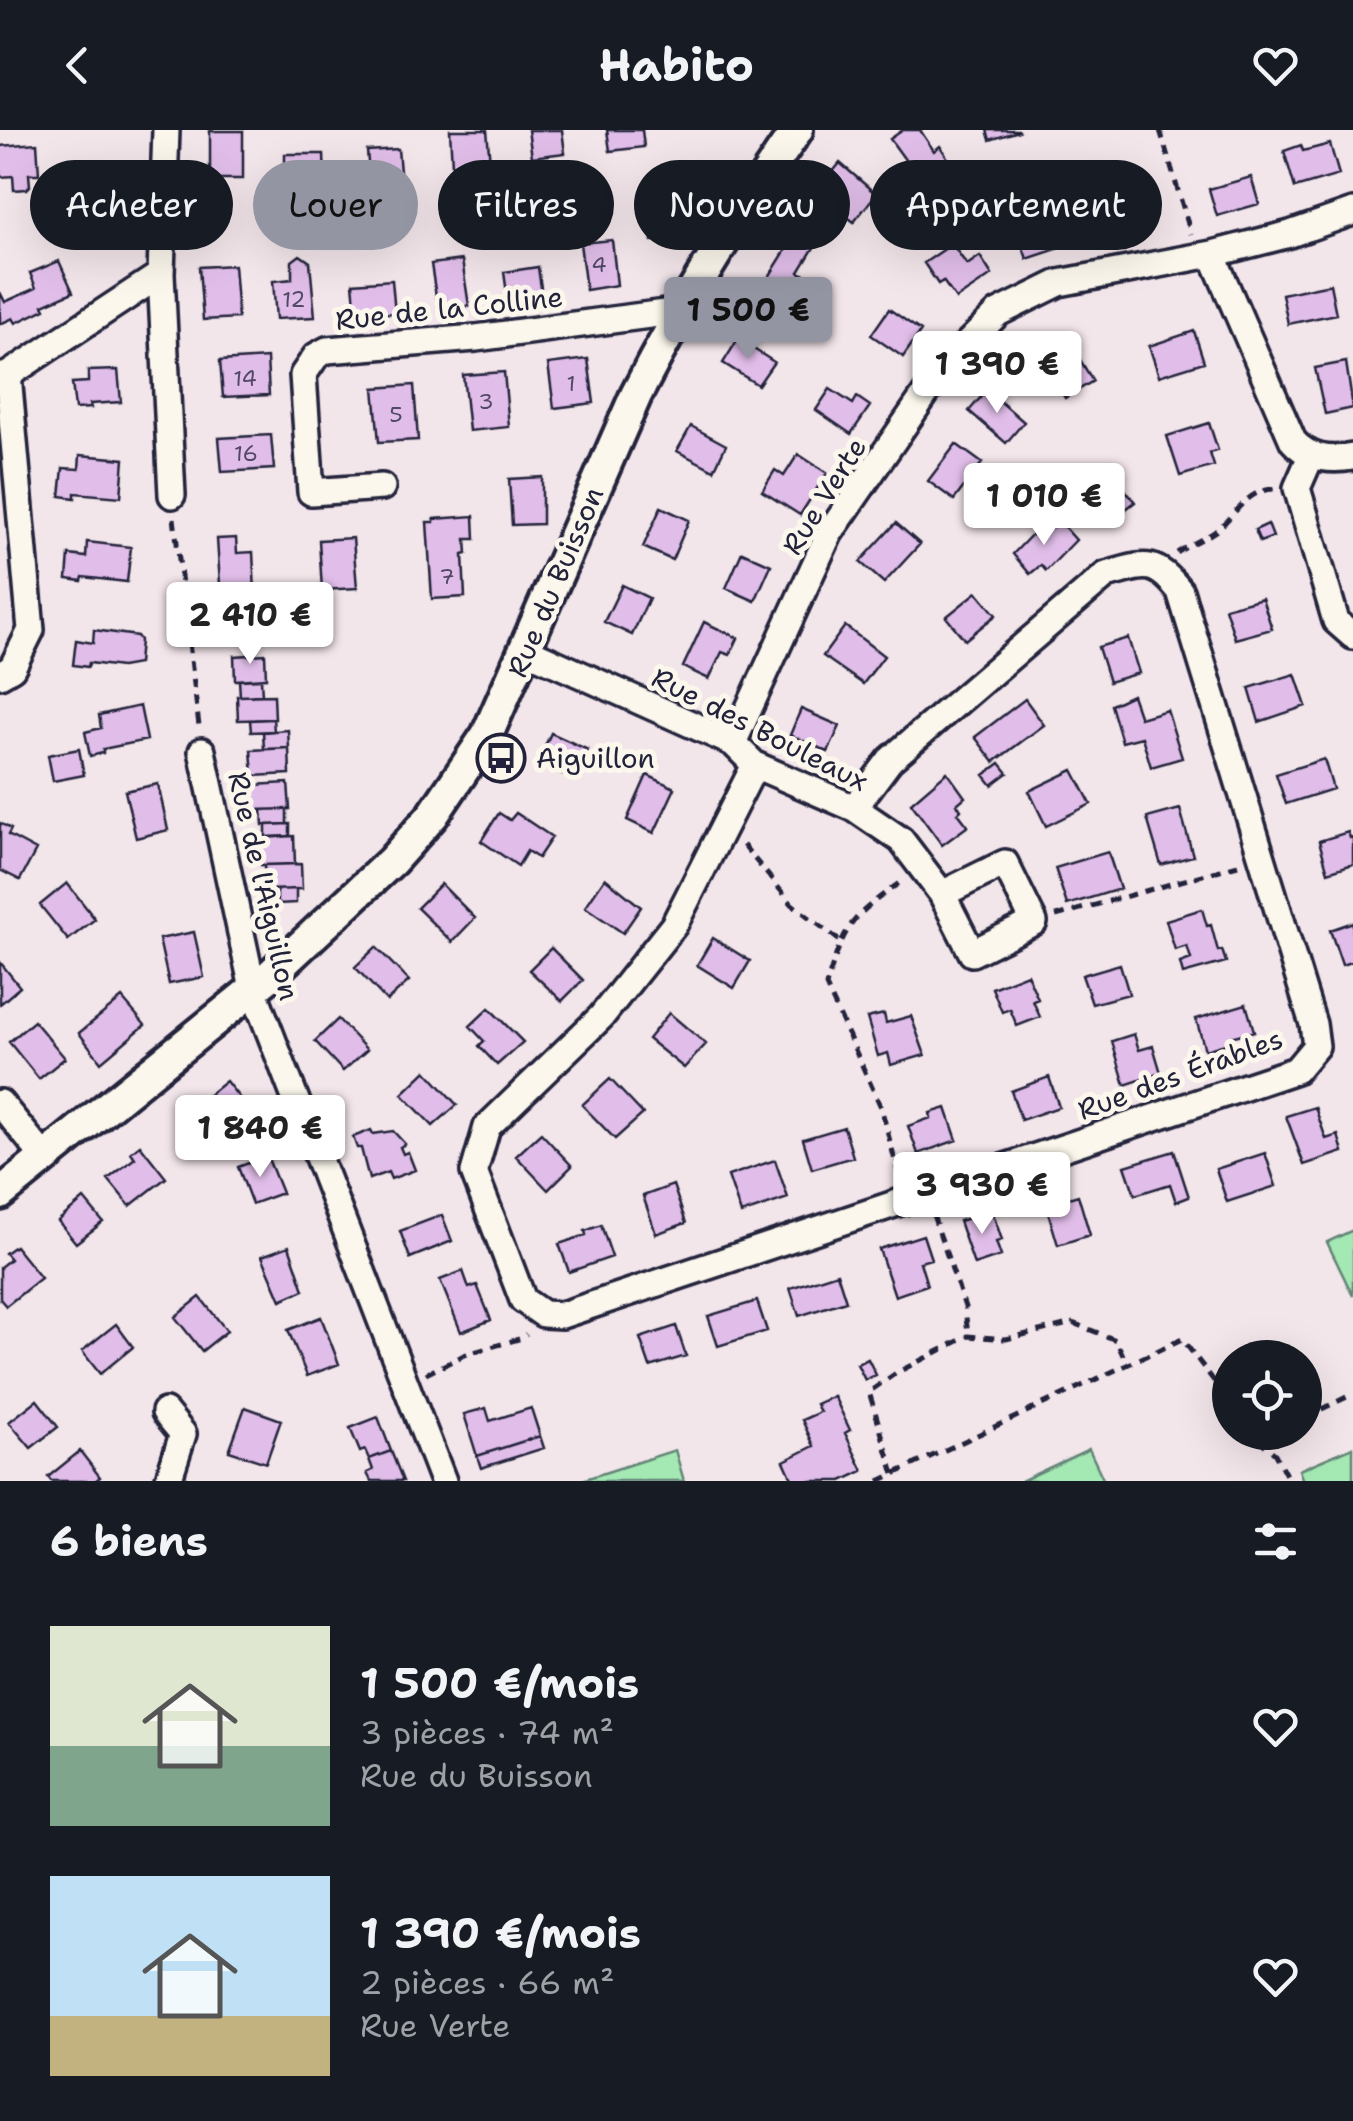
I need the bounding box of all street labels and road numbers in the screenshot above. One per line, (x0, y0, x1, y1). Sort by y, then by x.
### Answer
street label: Rue de la Colline (333, 277, 565, 339)
street label: Rue Verte (773, 430, 875, 562)
street label: Rue du Buisson (498, 481, 612, 683)
street label: Rue des Bouleaux (645, 658, 875, 800)
street label: Rue de l'Aiguillon (219, 768, 309, 1004)
street label: Rue des Érables (1072, 1019, 1288, 1129)

